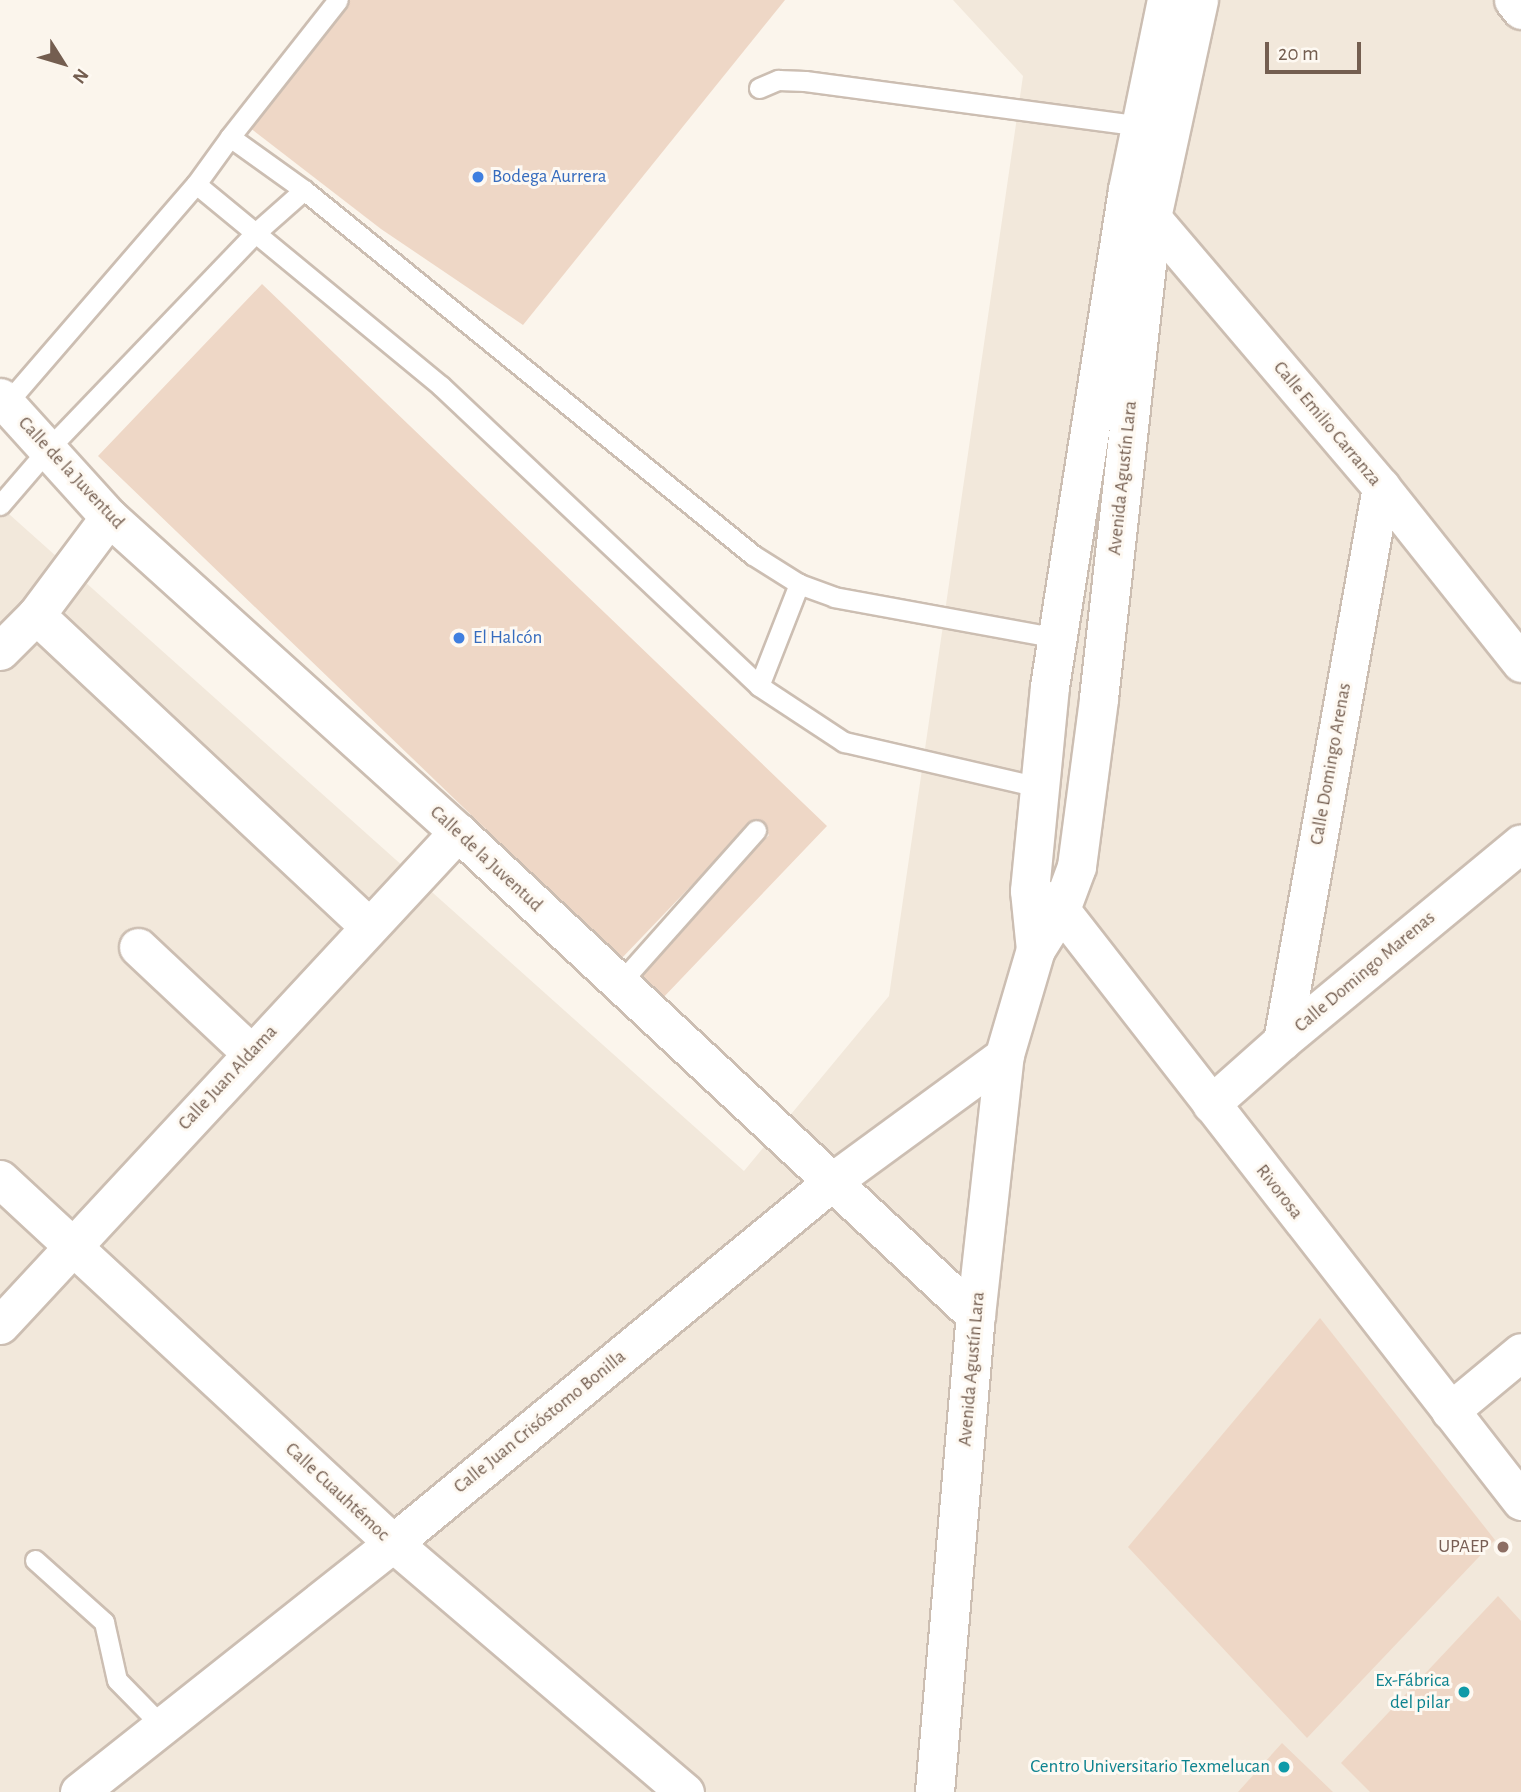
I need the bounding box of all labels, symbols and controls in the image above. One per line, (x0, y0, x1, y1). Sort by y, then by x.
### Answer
north arrow (28, 28, 98, 98)
scale bar (1269, 28, 1365, 72)
text: 20 m (1278, 43, 1319, 64)
text: N (69, 65, 92, 87)
place label: Bodega Aurrera (492, 166, 607, 188)
marker: Bodega Aurrera (470, 169, 486, 185)
street label: Calle Emilio Carranza (1268, 357, 1386, 491)
street label: Avenida Agustín Lara (1104, 400, 1142, 556)
street label: Calle de la Juventud (13, 412, 129, 534)
place label: El Halcón (473, 627, 542, 649)
marker: El Halcón (451, 630, 467, 646)
street label: Calle Domingo Arenas (1306, 681, 1356, 847)
street label: Calle de la Juventud (425, 801, 547, 917)
street label: Calle Domingo Marenas (1290, 907, 1440, 1037)
street label: Calle Juan Aldama (174, 1021, 282, 1135)
street label: Rivorosa (1251, 1160, 1307, 1224)
street label: Avenida Agustín Lara (954, 1291, 990, 1447)
street label: Calle Juan Crisóstomo Bonilla (449, 1346, 631, 1498)
street label: Calle Cuauhtémoc (280, 1438, 394, 1546)
place label: UPAEP (1438, 1536, 1489, 1558)
marker: UPAEP (1495, 1539, 1511, 1555)
place label: Ex-Fábrica del pilar (1375, 1670, 1450, 1714)
marker: Ex-Fábrica del pilar (1456, 1684, 1472, 1700)
place label: Centro Universitario Texmelucan (1030, 1756, 1270, 1778)
marker: Centro Universitario Texmelucan (1276, 1759, 1292, 1775)

